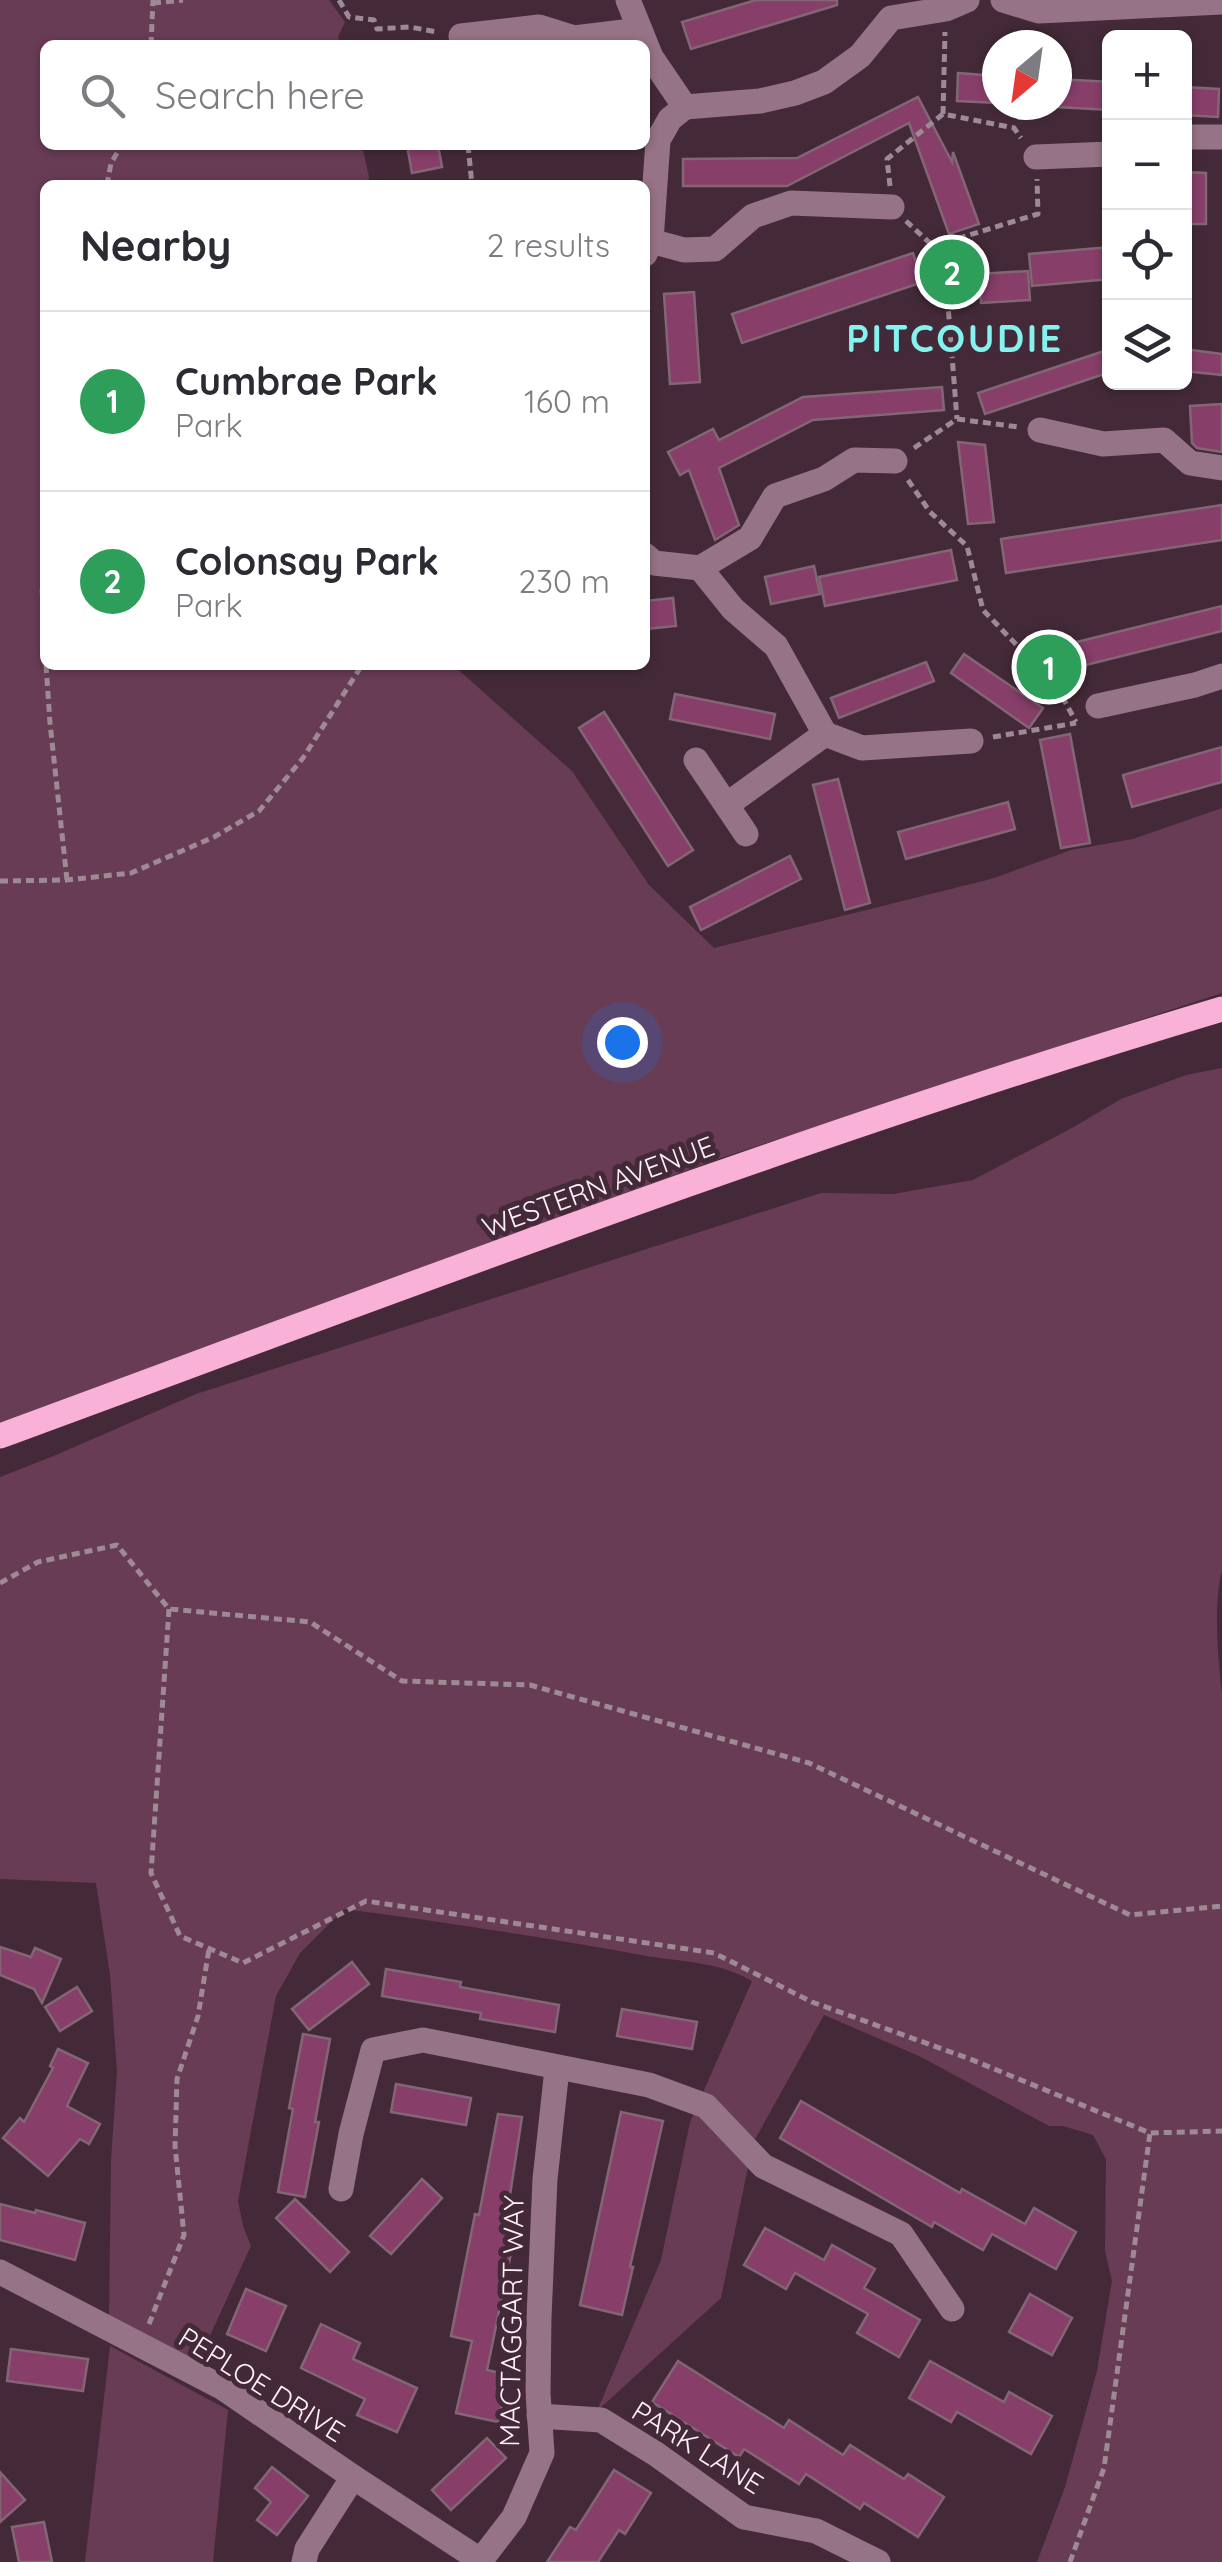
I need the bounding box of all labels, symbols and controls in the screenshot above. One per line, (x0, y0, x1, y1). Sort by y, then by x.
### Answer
north arrow (982, 30, 1072, 120)
map controls (1102, 30, 1192, 390)
button: + (1102, 30, 1192, 120)
search box (40, 40, 650, 150)
icon: search (75, 68, 130, 123)
text: Search here (155, 71, 365, 119)
button: − (1102, 120, 1192, 210)
button: locate (1102, 210, 1192, 300)
text: Nearby (80, 219, 231, 272)
text: 2 results (487, 225, 610, 265)
pin: 2 (920, 234, 984, 310)
button: layers (1102, 300, 1192, 390)
district label: PITCOUDIE (846, 314, 1064, 362)
text: Cumbrae Park (175, 357, 438, 405)
text: 1 (106, 381, 119, 421)
text: 160 m (524, 381, 610, 421)
text: Park (175, 405, 243, 445)
text: Colonsay Park (175, 537, 439, 585)
text: 2 (103, 561, 122, 601)
text: 230 m (519, 561, 610, 601)
text: Park (175, 585, 243, 625)
pin: 1 (1016, 630, 1082, 704)
your location (597, 1017, 648, 1068)
street label: WESTERN AVENUE (477, 1128, 719, 1244)
street label: MACTAGGART WAY (491, 2194, 531, 2447)
street label: PEPLOE DRIVE (172, 2319, 352, 2449)
street label: PARK LANE (626, 2393, 770, 2501)

